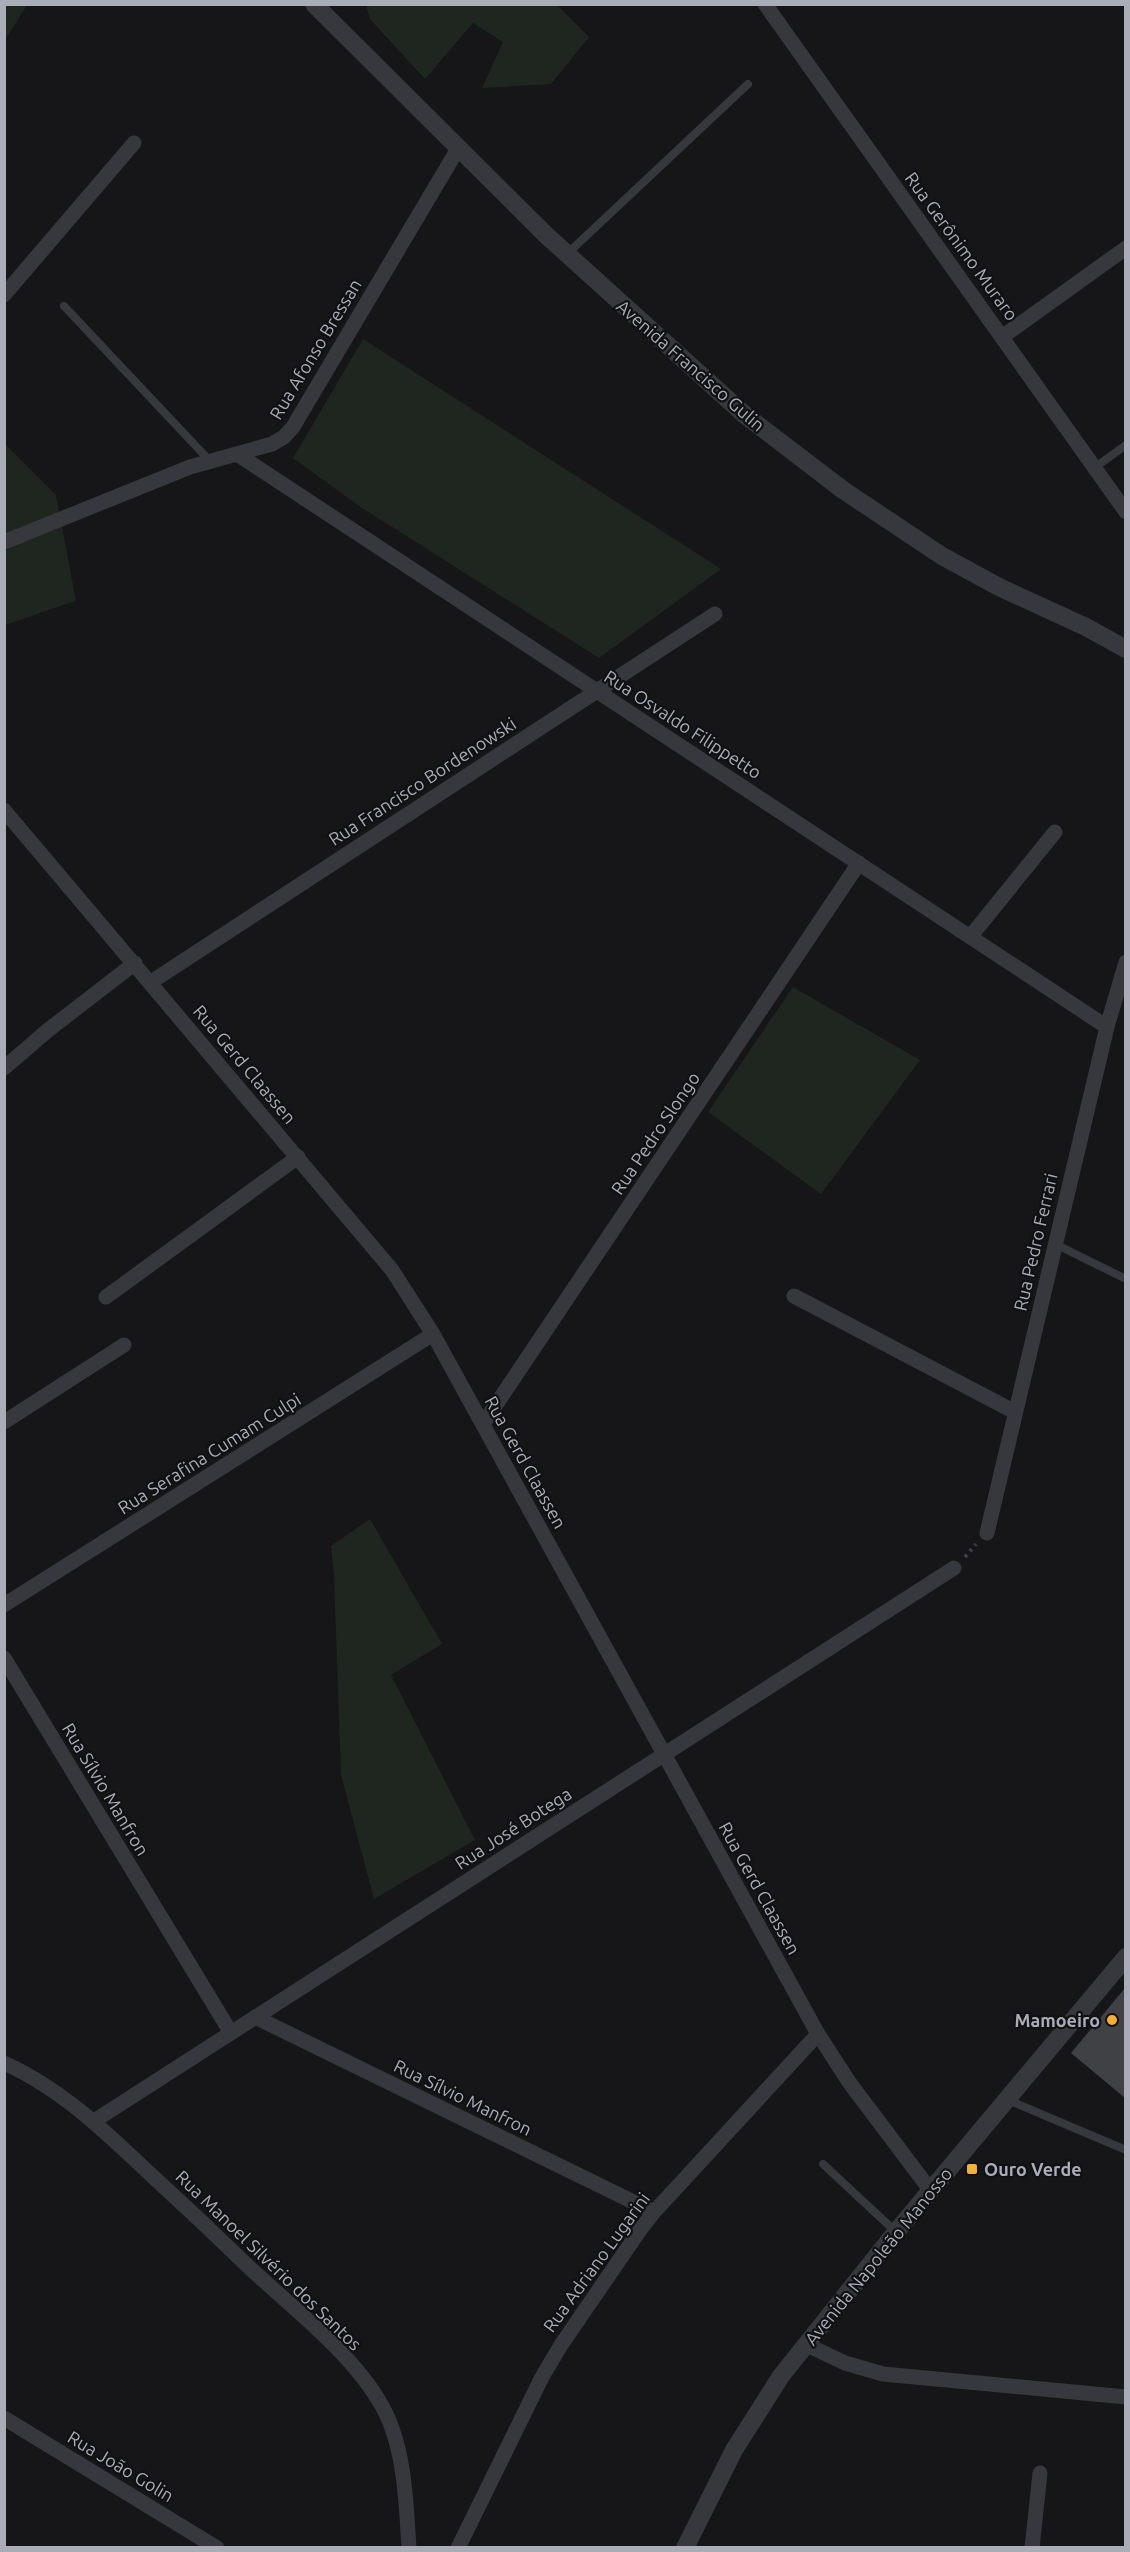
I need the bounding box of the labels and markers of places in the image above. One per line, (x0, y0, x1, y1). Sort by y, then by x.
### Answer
place label: Mamoeiro (1014, 2010, 1100, 2030)
marker: Mamoeiro (1105, 2013, 1119, 2027)
place label: Ouro Verde (984, 2159, 1082, 2179)
marker: Ouro Verde (965, 2162, 979, 2176)

